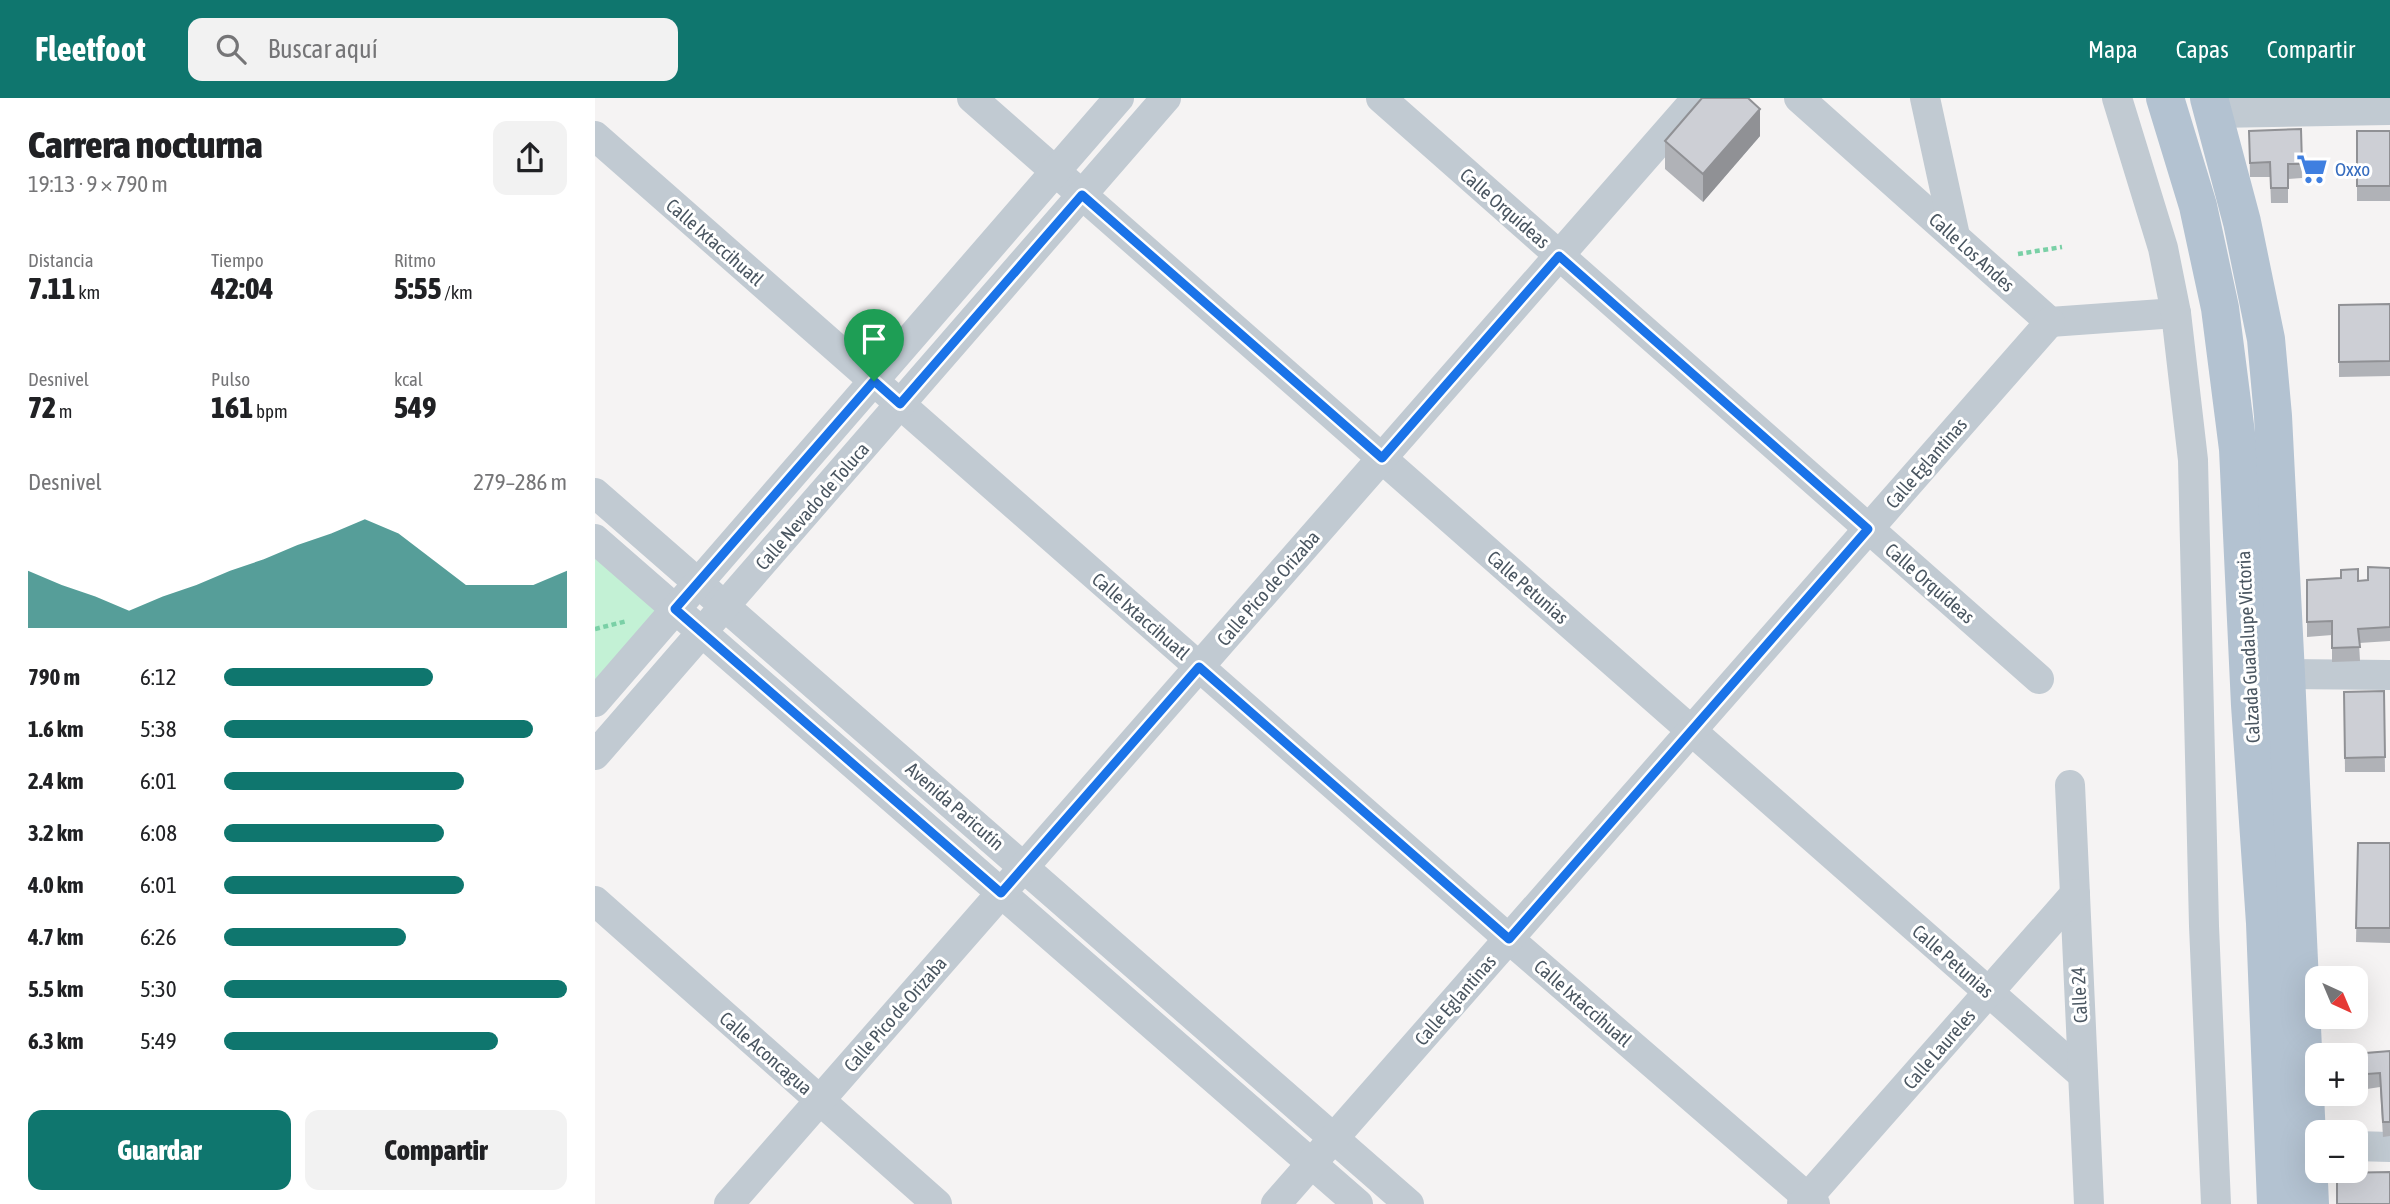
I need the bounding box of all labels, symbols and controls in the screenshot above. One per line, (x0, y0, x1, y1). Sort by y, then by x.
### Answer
search box (188, 18, 678, 81)
text: Fleetfoot (35, 30, 146, 68)
icon: search (212, 30, 250, 68)
text: Buscar aquí (268, 34, 378, 64)
text: Mapa (2088, 36, 2138, 63)
text: Capas (2176, 36, 2229, 63)
text: Compartir (2267, 36, 2355, 63)
button: share (493, 121, 567, 195)
text: Carrera nocturna (28, 123, 263, 166)
supermarket icon: Oxxo (2295, 152, 2329, 186)
place label: Oxxo (2335, 158, 2370, 180)
street label: Calle Orquídeas (1456, 163, 1554, 253)
text: 19:13 · 9 × 790 m (28, 171, 168, 197)
street label: Calle Ixtaccihuatl (662, 194, 768, 290)
street label: Calle Los Andes (1925, 208, 2019, 296)
text: Distancia (28, 249, 93, 271)
text: Tiempo (211, 249, 264, 271)
text: Ritmo (394, 249, 436, 271)
text: 7.11 (28, 271, 76, 305)
text: 42:04 (211, 271, 273, 305)
text: 5:55 (394, 271, 442, 305)
text: km (76, 281, 100, 303)
text: /km (442, 281, 473, 303)
pin (844, 309, 904, 381)
icon: arrive (855, 320, 893, 358)
text: Desnivel (28, 368, 89, 390)
text: Pulso (211, 368, 250, 390)
text: kcal (394, 368, 423, 390)
text: 72 (28, 390, 56, 424)
text: 161 (211, 390, 253, 424)
text: 549 (394, 390, 436, 424)
text: m (56, 400, 73, 422)
text: bpm (253, 400, 288, 422)
street label: Calle Eglantinas (1881, 413, 1971, 513)
street label: Calle Nevado de Toluca (751, 438, 873, 574)
text: Desnivel (28, 469, 102, 495)
text: 279–286 m (473, 469, 567, 495)
street label: Calle Pico de Orizaba (1212, 526, 1324, 650)
street label: Calle Orquídeas (1881, 538, 1979, 628)
street label: Calle Petunias (1483, 546, 1573, 628)
street label: Calzada Guadalupe Victoria (2232, 550, 2264, 744)
street label: Calle Ixtaccihuatl (1088, 568, 1194, 664)
text: 790 m (28, 664, 80, 690)
text: 6:12 (140, 664, 177, 690)
text: 1.6 km (28, 716, 84, 742)
text: 5:38 (140, 716, 177, 742)
street label: Avenida Paricutín (902, 757, 1008, 855)
text: 2.4 km (28, 768, 84, 794)
text: 6:01 (140, 768, 177, 794)
text: 3.2 km (28, 820, 84, 846)
text: 6:08 (140, 820, 177, 846)
text: 4.0 km (28, 872, 84, 898)
text: 6:01 (140, 872, 177, 898)
street label: Calle Petunias (1908, 920, 1998, 1002)
text: 4.7 km (28, 924, 84, 950)
text: 6:26 (140, 924, 177, 950)
street label: Calle Eglantinas (1410, 950, 1500, 1050)
street label: Calle Pico de Orizaba (839, 952, 951, 1076)
street label: Calle Ixtaccihuatl (1530, 955, 1636, 1051)
street label: Calle 24 (2067, 966, 2091, 1024)
north arrow (2305, 966, 2368, 1029)
map controls (2305, 966, 2368, 1183)
text: 5.5 km (28, 976, 84, 1002)
text: 5:30 (140, 976, 177, 1002)
street label: Calle Laureles (1898, 1004, 1980, 1093)
street label: Calle Aconcagua (715, 1007, 817, 1099)
text: 6.3 km (28, 1028, 84, 1054)
text: 5:49 (140, 1028, 177, 1054)
button: + (2305, 1043, 2368, 1106)
button: Guardar (28, 1110, 291, 1190)
button: Compartir (305, 1110, 567, 1190)
button: − (2305, 1120, 2368, 1183)

